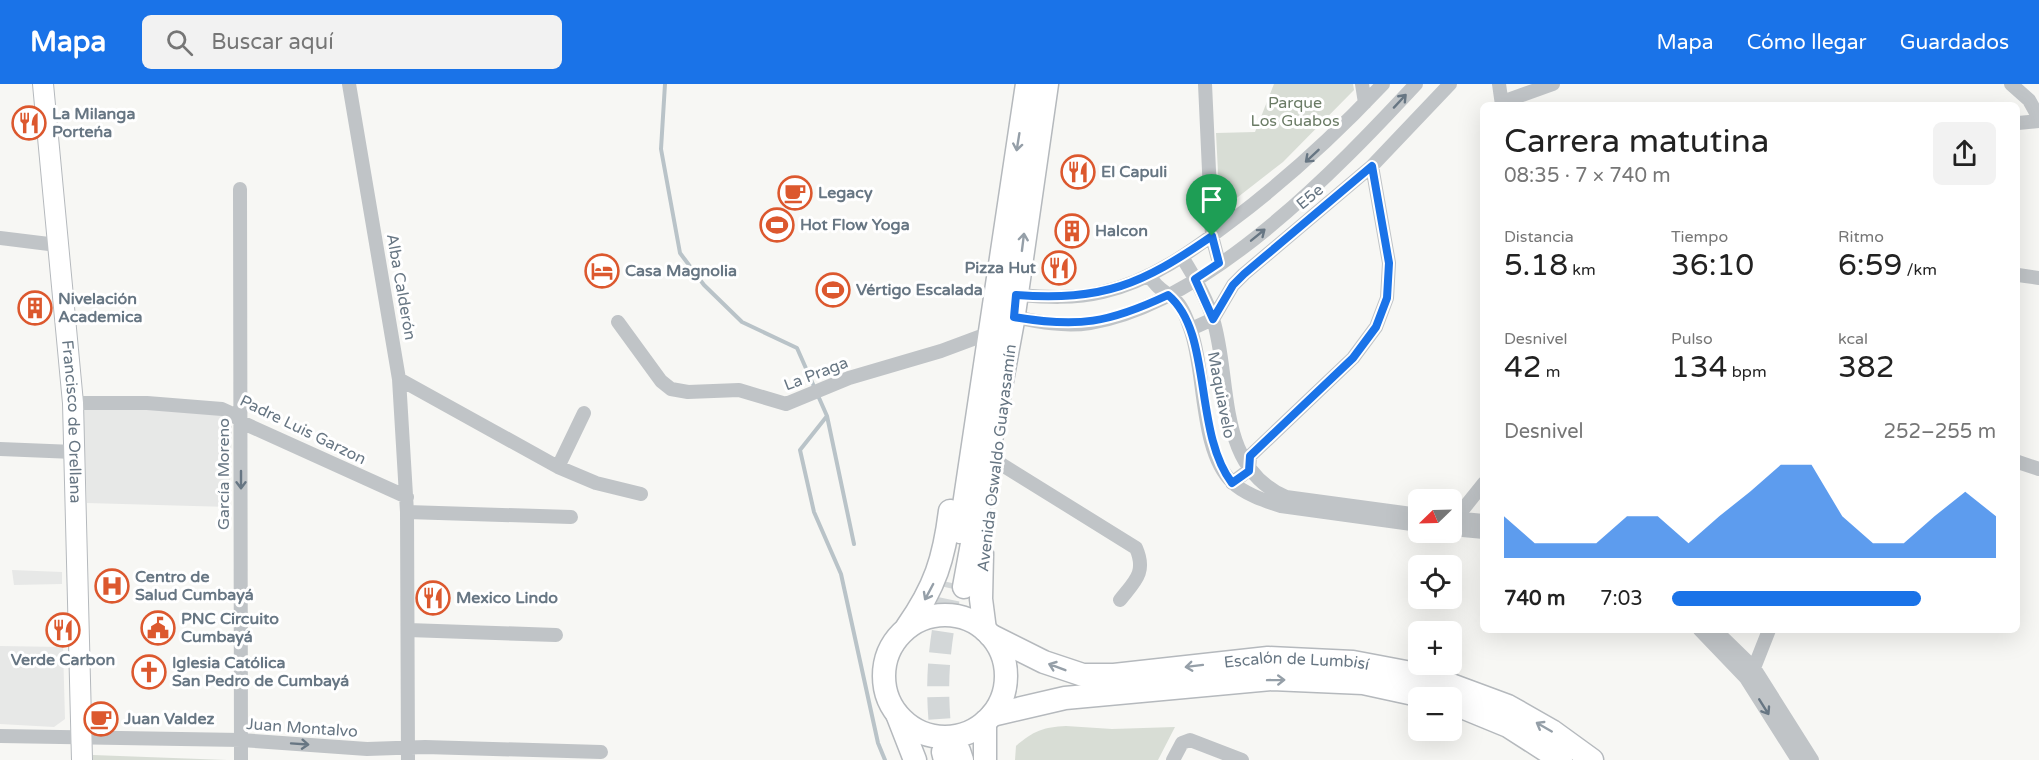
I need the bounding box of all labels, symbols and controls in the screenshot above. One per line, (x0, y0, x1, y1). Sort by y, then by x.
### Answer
search box (142, 15, 562, 69)
text: Mapa (30, 25, 106, 59)
icon: search (163, 26, 196, 59)
text: Buscar aquí (211, 29, 334, 55)
text: Mapa (1656, 30, 1714, 55)
text: Cómo llegar (1747, 30, 1867, 55)
text: Guardados (1900, 30, 2009, 55)
park label: Parque Los Guabos (1250, 93, 1340, 131)
one-way arrow (1393, 94, 1407, 109)
place label: La Milanga Porteńa (52, 104, 135, 142)
restaurant icon: La Milanga Porteńa (11, 105, 47, 141)
text: Carrera matutina (1504, 122, 1769, 161)
button: share (1933, 122, 1996, 185)
one-way arrow (1012, 131, 1023, 151)
one-way arrow (1305, 148, 1320, 163)
restaurant icon: El Capuli (1060, 154, 1096, 190)
place label: El Capuli (1101, 162, 1167, 182)
text: 08:35 · 7 × 740 m (1504, 164, 1671, 188)
pin (1186, 174, 1237, 236)
cafe icon: Legacy (777, 175, 813, 211)
street label: E5e (1292, 180, 1328, 214)
place label: Legacy (818, 183, 873, 203)
icon: arrive (1195, 183, 1228, 216)
sports icon: Hot Flow Yoga (759, 207, 795, 243)
building icon: Halcon (1054, 213, 1090, 249)
place label: Hot Flow Yoga (800, 215, 910, 235)
place label: Halcon (1095, 221, 1148, 241)
text: Distancia (1504, 227, 1574, 247)
text: Tiempo (1671, 227, 1728, 247)
text: Ritmo (1838, 227, 1884, 247)
one-way arrow (1250, 228, 1265, 242)
street label: Alba Calderón (382, 232, 420, 342)
one-way arrow (1018, 233, 1029, 253)
text: 5.18 (1504, 247, 1568, 284)
text: 36:10 (1671, 247, 1754, 284)
text: 6:59 (1838, 247, 1902, 284)
restaurant icon: Pizza Hut (1041, 250, 1077, 286)
hotel icon: Casa Magnolia (584, 253, 620, 289)
place label: Pizza Hut (965, 258, 1037, 278)
text: km (1568, 260, 1596, 280)
text: /km (1902, 260, 1937, 280)
place label: Casa Magnolia (625, 261, 737, 281)
sports icon: Vértigo Escalada (815, 272, 851, 308)
place label: Vértigo Escalada (856, 280, 983, 300)
place label: Nivelación Academica (58, 289, 143, 327)
building icon: Nivelación Academica (17, 290, 53, 326)
text: Desnivel (1504, 329, 1568, 349)
text: Pulso (1671, 329, 1713, 349)
text: kcal (1838, 329, 1868, 349)
street label: Francisco de Orellana (57, 339, 86, 504)
street label: Avenida Oswaldo Guayasamín (973, 343, 1021, 573)
text: 42 (1504, 349, 1542, 386)
text: 134 (1671, 349, 1728, 386)
text: 382 (1838, 349, 1895, 386)
street label: Maquiavelo (1203, 350, 1239, 440)
street label: La Praga (781, 353, 851, 395)
text: m (1542, 362, 1561, 382)
text: bpm (1728, 362, 1767, 382)
street label: Padre Luis Garzon (237, 391, 369, 469)
street label: García Moreno (214, 418, 234, 530)
text: Desnivel (1504, 420, 1583, 444)
text: 252–255 m (1883, 420, 1996, 444)
one-way arrow (235, 470, 247, 490)
north arrow (1408, 489, 1462, 543)
map controls (1408, 489, 1462, 741)
button: locate (1408, 555, 1462, 609)
place label: Centro de Salud Cumbayá (135, 567, 254, 605)
hospital icon: Centro de Salud Cumbayá (94, 568, 130, 604)
restaurant icon: Mexico Lindo (415, 580, 451, 616)
one-way arrow (923, 582, 935, 600)
text: 740 m (1504, 587, 1565, 611)
text: 7:03 (1600, 587, 1643, 611)
place label: Mexico Lindo (456, 588, 558, 608)
place label: PNC Circuito Cumbayá (181, 609, 279, 647)
public building icon: PNC Circuito Cumbayá (140, 610, 176, 646)
restaurant icon: Verde Carbon (45, 612, 81, 648)
button: + (1408, 621, 1462, 675)
street label: Escalón de Lumbisí (1223, 648, 1371, 675)
place label: Verde Carbon (11, 650, 115, 670)
place label: Iglesia Católica San Pedro de Cumbayá (172, 653, 349, 691)
church icon: Iglesia Católica San Pedro de Cumbayá (131, 654, 167, 690)
one-way arrow (1184, 660, 1204, 671)
one-way arrow (1048, 661, 1066, 672)
one-way arrow (1266, 674, 1286, 686)
button: − (1408, 687, 1462, 741)
one-way arrow (1759, 698, 1771, 715)
cafe icon: Juan Valdez (83, 701, 119, 737)
place label: Juan Valdez (123, 709, 214, 729)
street label: Juan Montalvo (246, 714, 358, 742)
one-way arrow (1536, 720, 1553, 732)
one-way arrow (289, 739, 309, 750)

